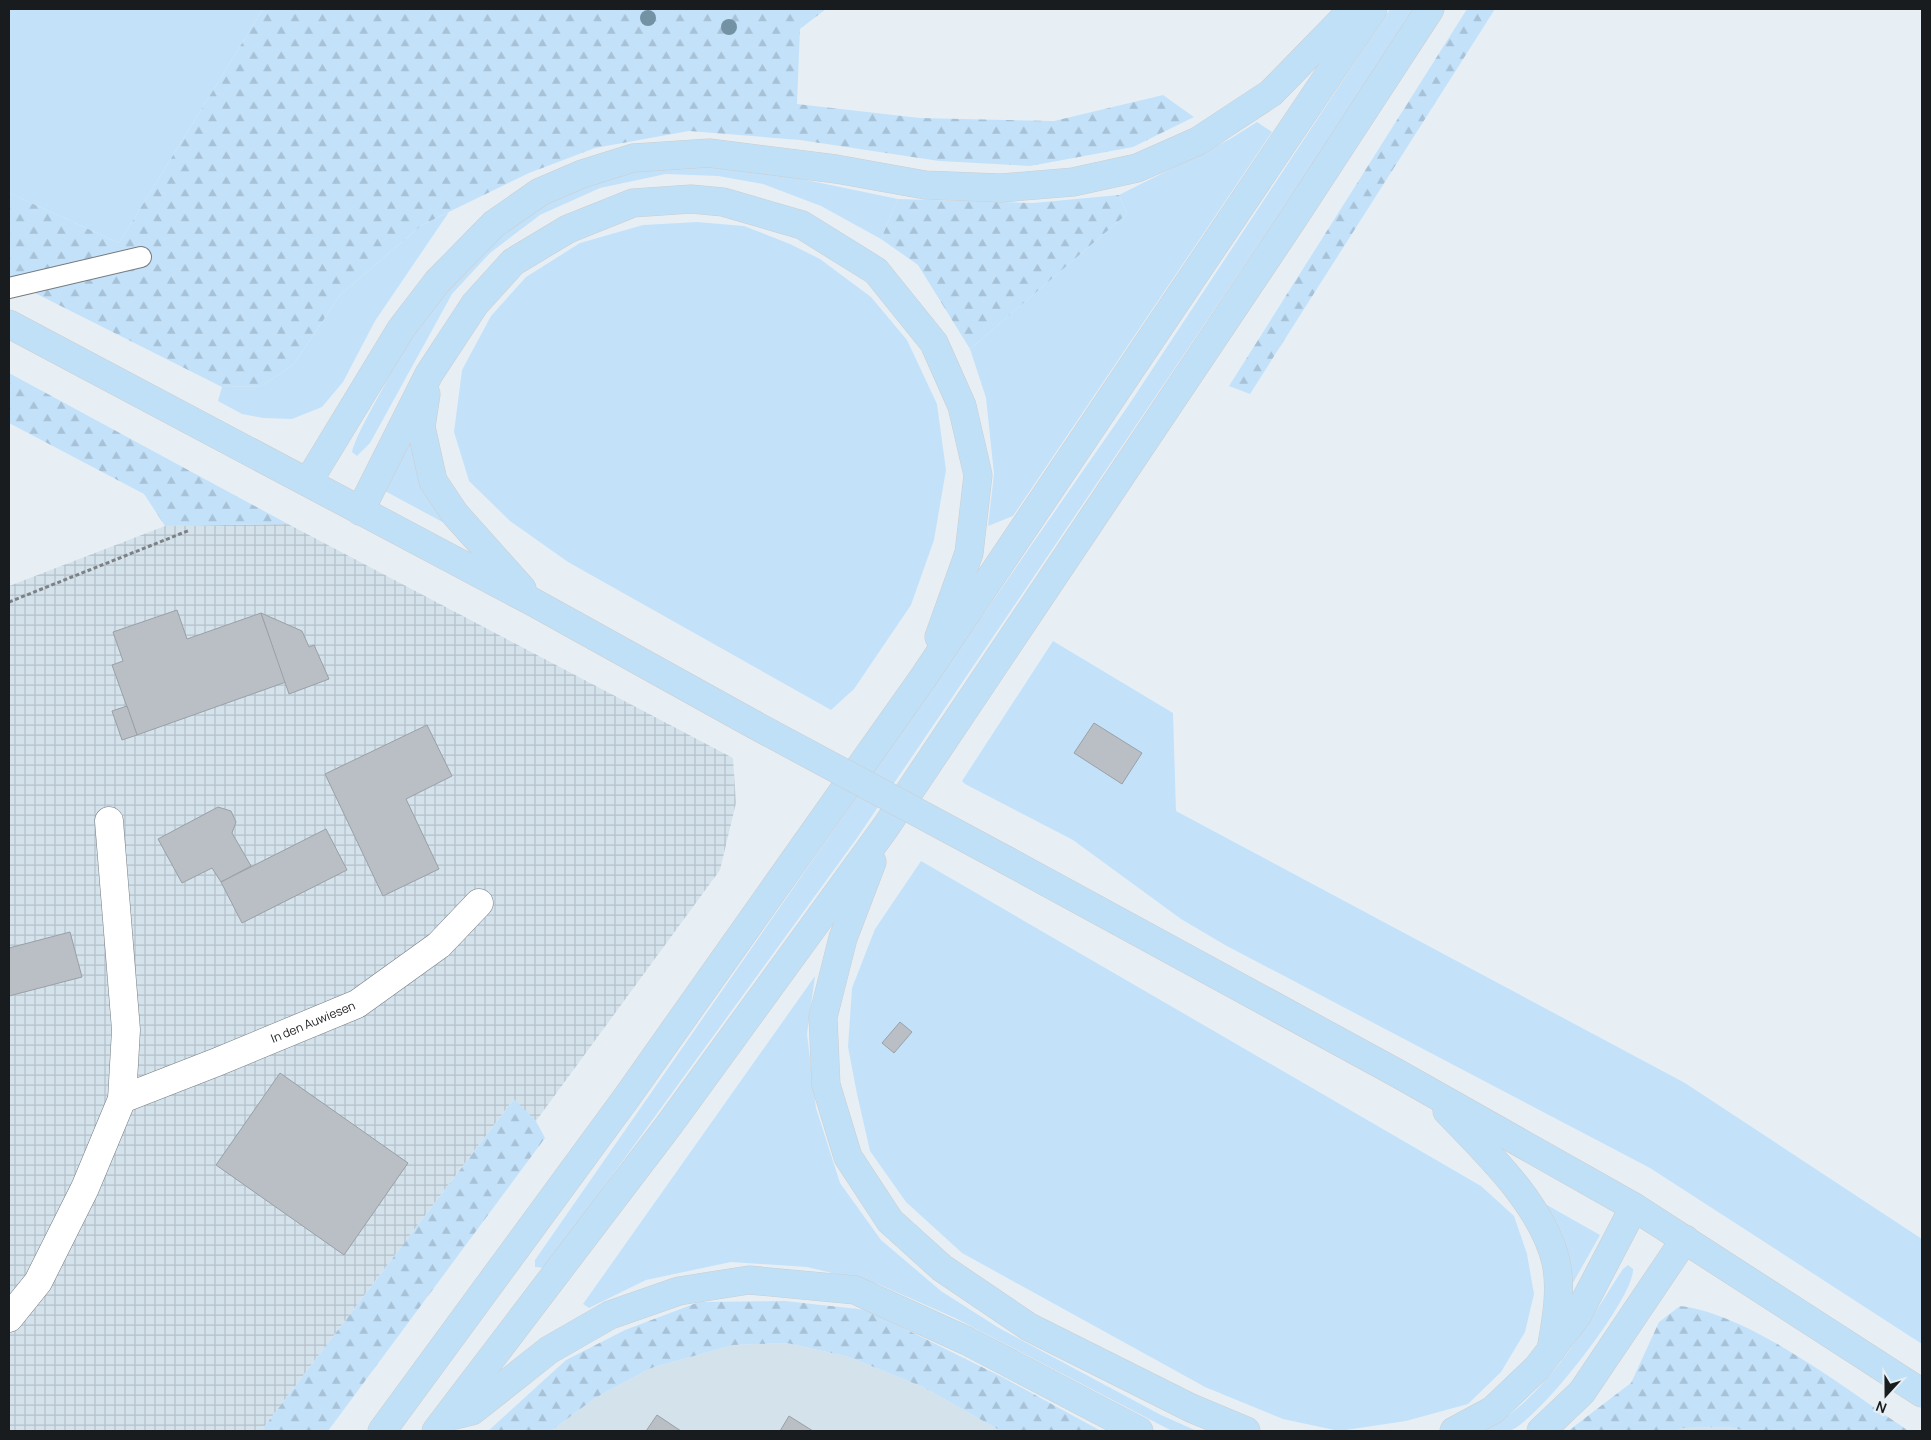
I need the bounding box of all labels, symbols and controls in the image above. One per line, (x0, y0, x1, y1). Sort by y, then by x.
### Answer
street label: In den Auwiesen (268, 997, 358, 1047)
north arrow (1861, 1370, 1911, 1420)
text: N (1873, 1397, 1889, 1418)

